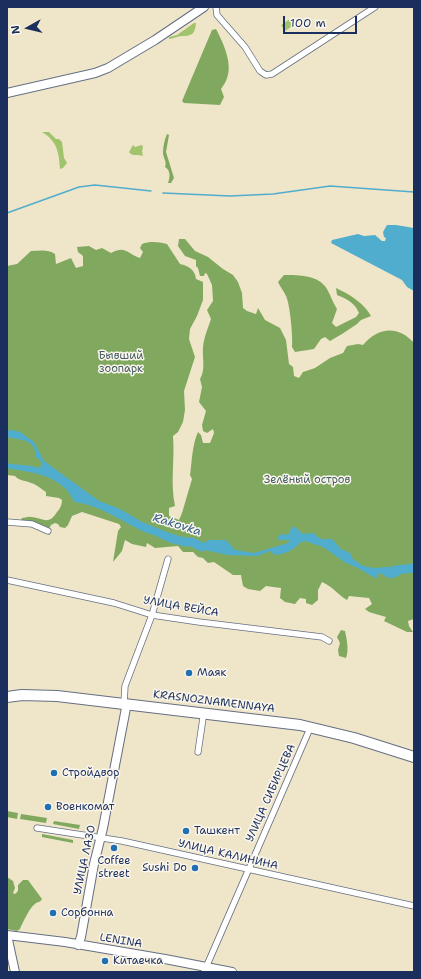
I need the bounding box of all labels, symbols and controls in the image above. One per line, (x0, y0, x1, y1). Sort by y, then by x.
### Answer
north arrow (8, 8, 48, 48)
scale bar (285, 8, 359, 34)
text: 100 m (290, 15, 326, 31)
text: N (8, 24, 24, 35)
park label: Бывший зоопарк (99, 349, 143, 375)
park label: Зелёный остров (264, 473, 350, 487)
water label: Rakovka (151, 511, 203, 539)
street label: УЛИЦА ВЕЙСА (142, 594, 220, 620)
place label: Маяк (197, 666, 226, 680)
marker: Маяк (184, 668, 194, 678)
street label: KRASNOZNAMENNAYA (152, 688, 276, 716)
street label: УЛИЦА СИБИРЦЕВА (243, 742, 299, 844)
place label: Стройдвор (62, 766, 119, 780)
marker: Стройдвор (49, 768, 59, 778)
place label: Военкомат (56, 800, 114, 814)
marker: Военкомат (43, 802, 53, 812)
street label: УЛИЦА ЛАЗО (71, 824, 99, 896)
place label: Ташкент (194, 824, 240, 838)
marker: Ташкент (181, 826, 191, 836)
street label: УЛИЦА КАЛИНИНА (177, 837, 279, 873)
marker: Coffee street (109, 843, 119, 853)
place label: Coffee street (97, 854, 131, 880)
place label: Sushi Do (142, 861, 187, 875)
marker: Sushi Do (190, 863, 200, 873)
place label: Сорбонна (61, 906, 113, 920)
marker: Сорбонна (48, 908, 58, 918)
street label: LENINA (99, 931, 143, 951)
place label: Китаечка (113, 954, 163, 968)
marker: Китаечка (100, 956, 110, 966)

